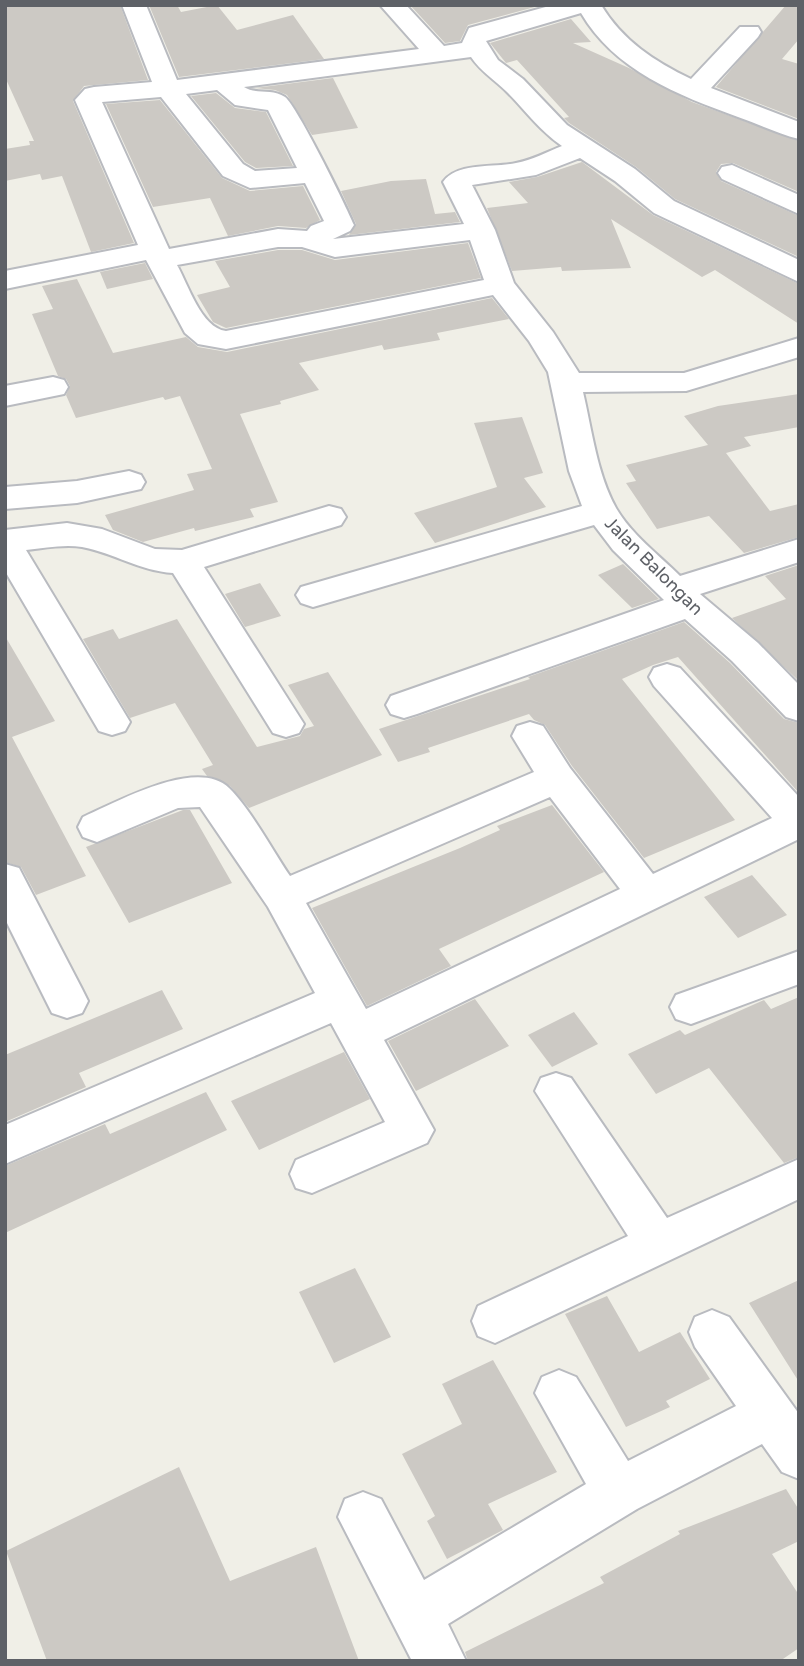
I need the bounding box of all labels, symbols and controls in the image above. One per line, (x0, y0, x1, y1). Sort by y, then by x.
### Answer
street label: Jalan Balongan (600, 512, 708, 620)

